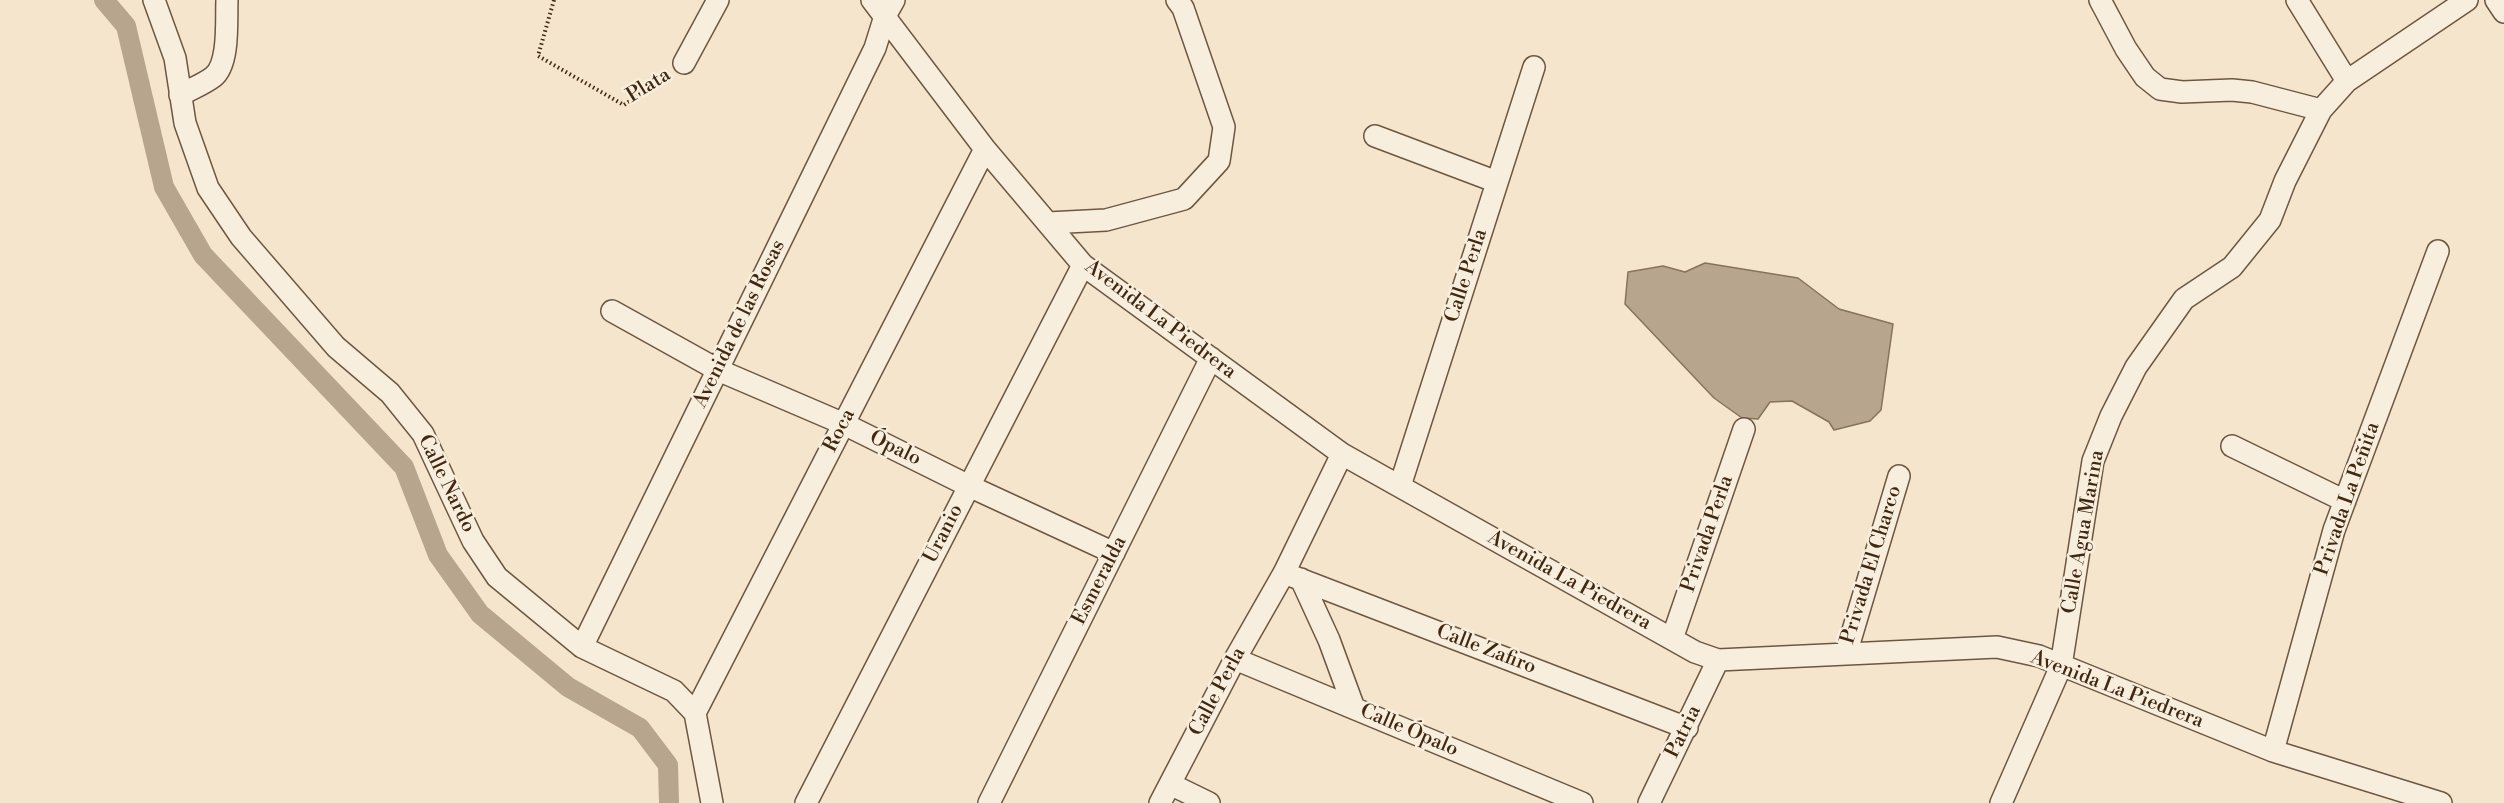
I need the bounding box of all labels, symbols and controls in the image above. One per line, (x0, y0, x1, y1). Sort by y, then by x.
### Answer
street label: Plata (623, 63, 675, 109)
street label: Calle Perla (1441, 226, 1493, 326)
street label: Avenida de las Rosas (689, 236, 791, 412)
street label: Avenida La Piedrera (1080, 255, 1240, 385)
street label: Roca (819, 405, 861, 457)
street label: Privada La Peñita (2310, 419, 2386, 579)
street label: Ópalo (865, 426, 925, 472)
street label: Calle Nardo (412, 431, 480, 537)
street label: Calle Agua Marina (2058, 448, 2110, 616)
street label: Privada Perla (1677, 473, 1739, 595)
street label: Privada El Charco (1837, 483, 1907, 647)
street label: Uranio (919, 501, 969, 567)
street label: Avenida La Piedrera (1483, 526, 1655, 636)
street label: Esmeralda (1067, 533, 1133, 629)
street label: Calle Zafiro (1433, 620, 1539, 680)
street label: Calle Perla (1185, 644, 1251, 740)
street label: Avenida La Piedrera (2027, 646, 2207, 734)
street label: Calle Ópalo (1356, 700, 1462, 762)
street label: Patria (1661, 702, 1707, 762)

